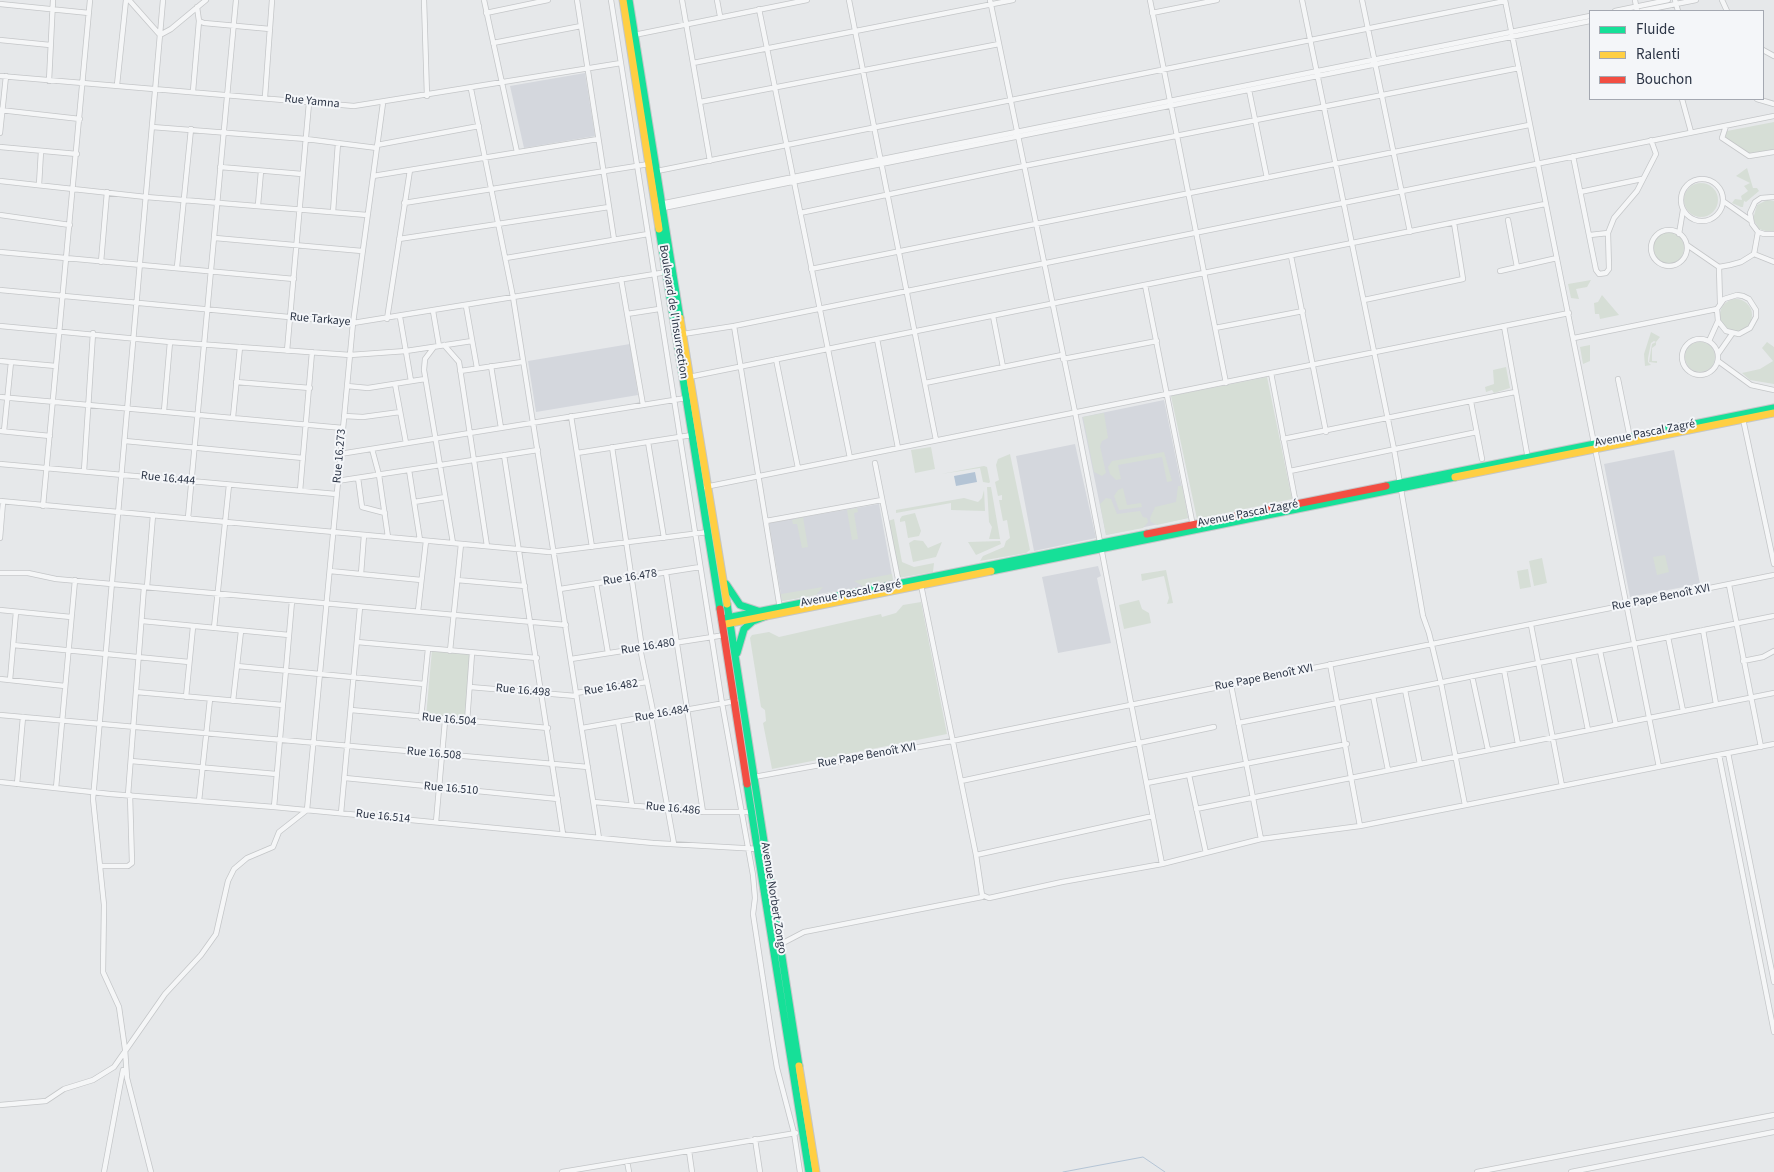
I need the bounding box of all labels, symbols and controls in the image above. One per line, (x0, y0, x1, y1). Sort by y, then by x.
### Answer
legend (1589, 10, 1764, 100)
text: Fluide (1636, 19, 1675, 40)
text: Ralenti (1636, 44, 1680, 65)
text: Bouchon (1636, 69, 1692, 90)
street label: Rue Yamna (284, 92, 340, 112)
street label: Boulevard de l'Insurrection (655, 244, 691, 380)
street label: Rue Tarkaye (289, 310, 351, 330)
street label: Avenue Pascal Zagré (1594, 417, 1696, 451)
street label: Rue 16.273 (330, 428, 350, 484)
street label: Rue 16.444 (140, 469, 196, 489)
street label: Avenue Pascal Zagré (1197, 497, 1299, 531)
street label: Rue 16.478 (602, 567, 658, 589)
street label: Avenue Pascal Zagré (800, 577, 902, 611)
street label: Rue Pape Benoît XVI (1611, 581, 1711, 615)
street label: Rue 16.480 (620, 636, 676, 658)
street label: Rue Pape Benoît XVI (1214, 661, 1314, 695)
street label: Rue 16.482 (583, 677, 639, 699)
street label: Rue 16.498 (495, 681, 551, 701)
street label: Rue 16.484 (634, 702, 690, 726)
street label: Rue 16.504 (421, 710, 477, 730)
street label: Rue Pape Benoît XVI (816, 740, 918, 772)
street label: Rue 16.508 (406, 744, 462, 764)
street label: Rue 16.510 (423, 779, 479, 799)
street label: Rue 16.486 (645, 799, 701, 819)
street label: Rue 16.514 (355, 807, 411, 827)
street label: Avenue Norbert Zongo (757, 841, 789, 955)

